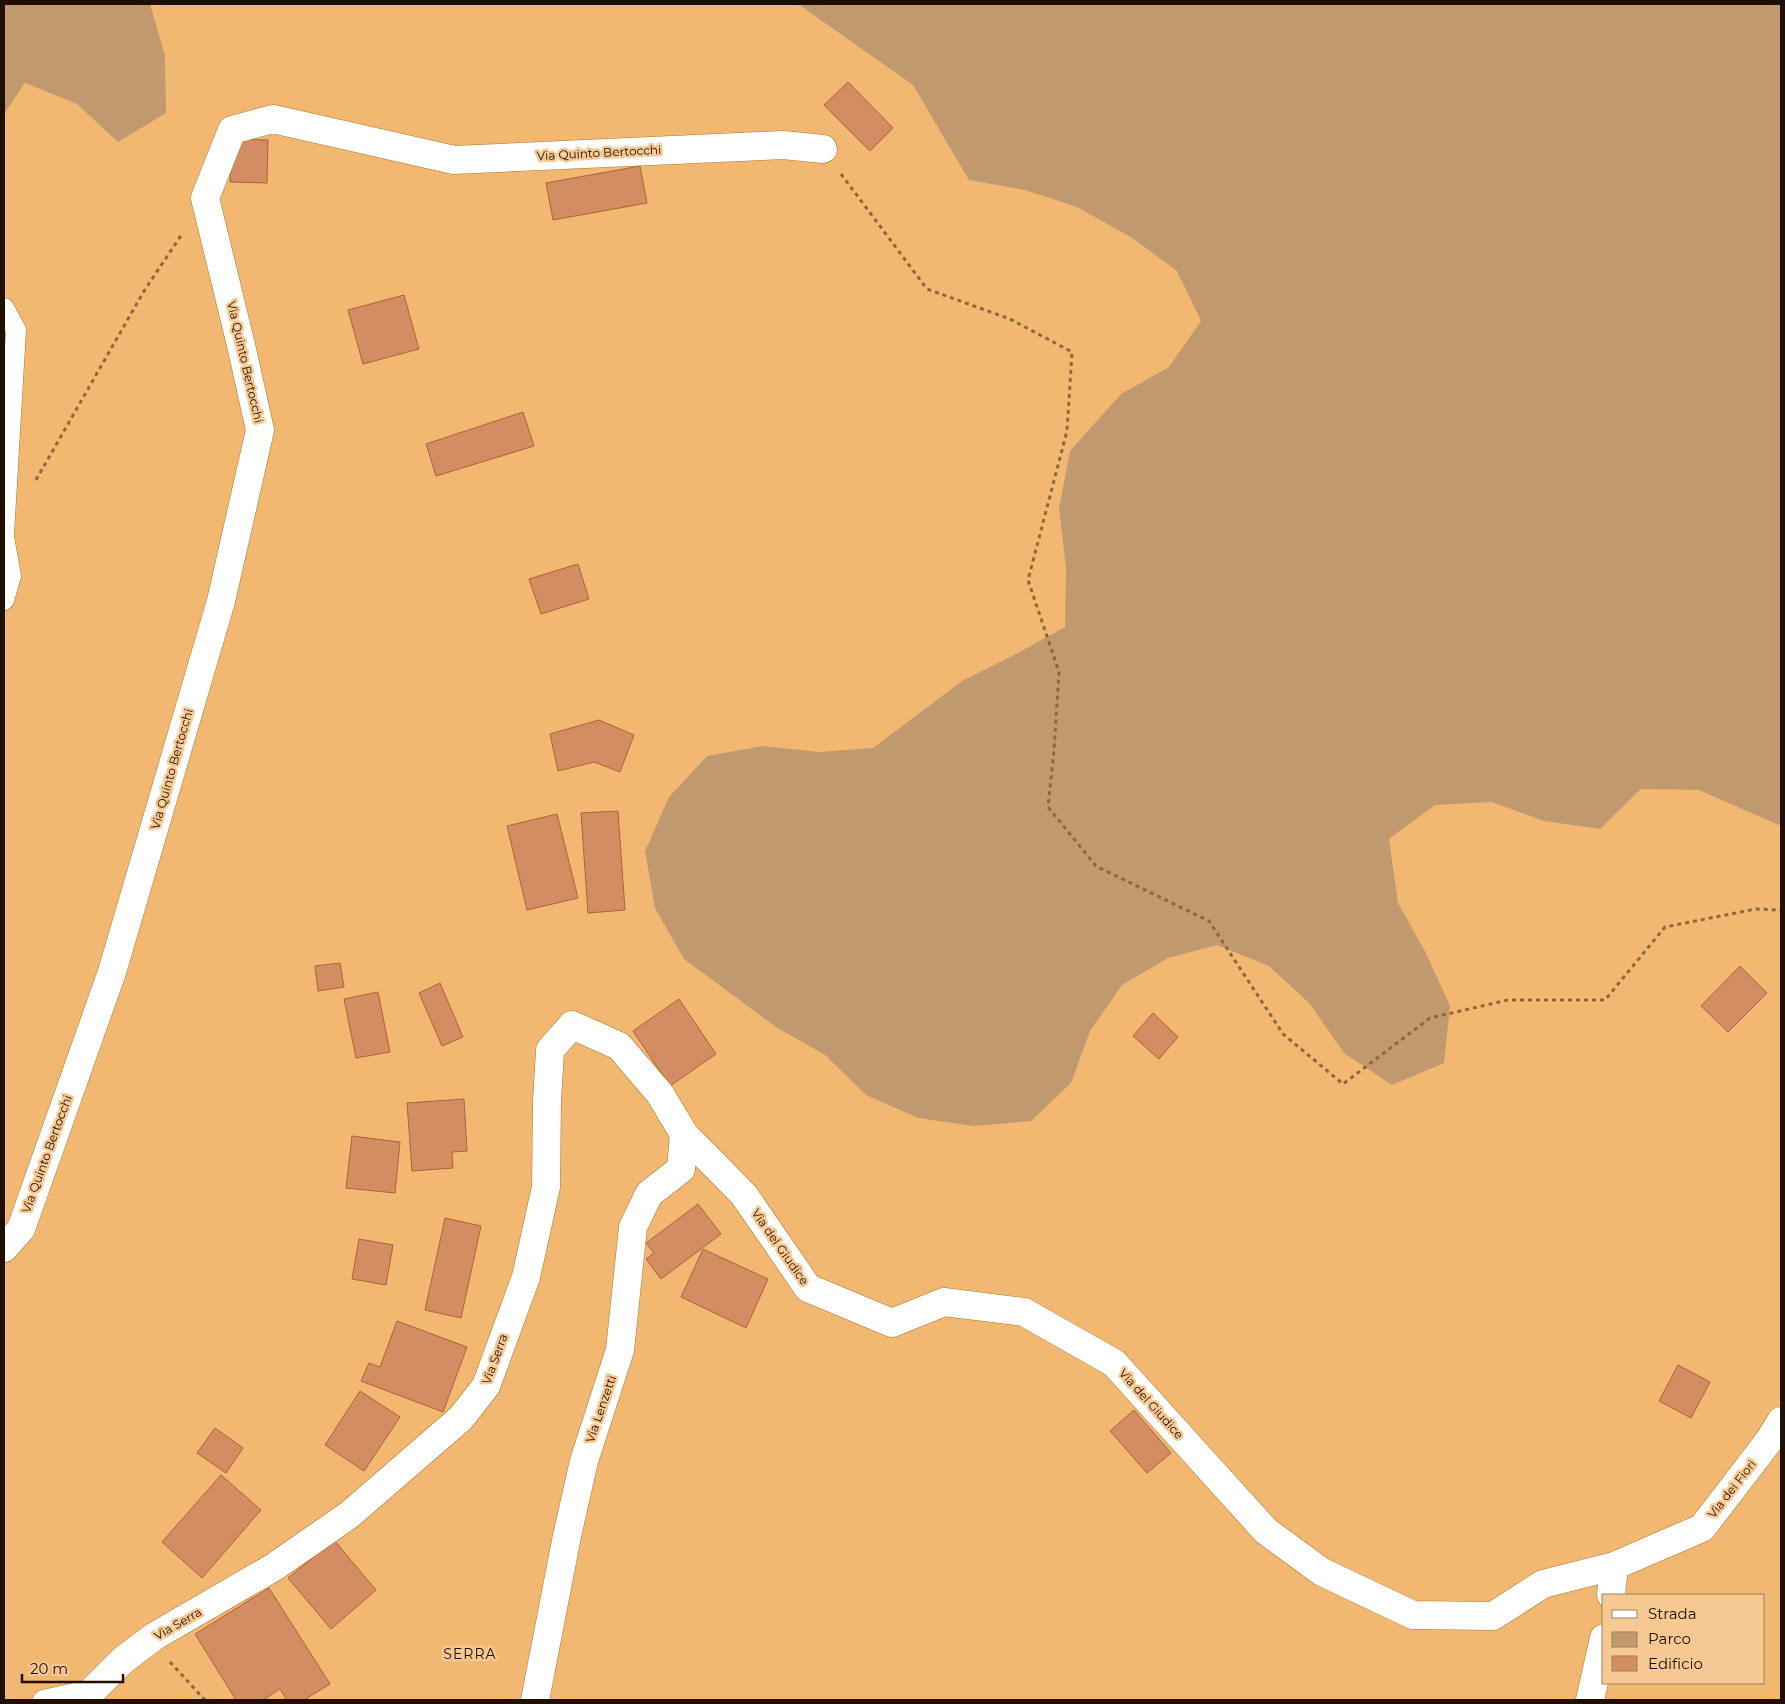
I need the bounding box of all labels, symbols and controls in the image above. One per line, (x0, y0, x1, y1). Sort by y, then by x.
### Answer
street label: Via Quinto Bertocchi (536, 142, 662, 163)
street label: Via Quinto Bertocchi (224, 300, 267, 424)
street label: Via Quinto Bertocchi (147, 707, 196, 831)
street label: Via Quinto Bertocchi (18, 1093, 75, 1215)
street label: Via del Giudice (749, 1206, 812, 1288)
street label: Via Serra (479, 1332, 511, 1386)
street label: Via del Giudice (1116, 1366, 1187, 1442)
street label: Via Lenzetti (582, 1373, 619, 1444)
street label: Via dei Fiori (1704, 1457, 1759, 1521)
legend (1602, 1594, 1765, 1684)
street label: Via Serra (151, 1604, 204, 1643)
text: Strada (1648, 1604, 1697, 1623)
text: Parco (1648, 1629, 1691, 1648)
district label: SERRA (443, 1645, 497, 1663)
scale bar (22, 1652, 124, 1684)
text: Edificio (1648, 1654, 1703, 1673)
text: 20 m (30, 1659, 68, 1678)

